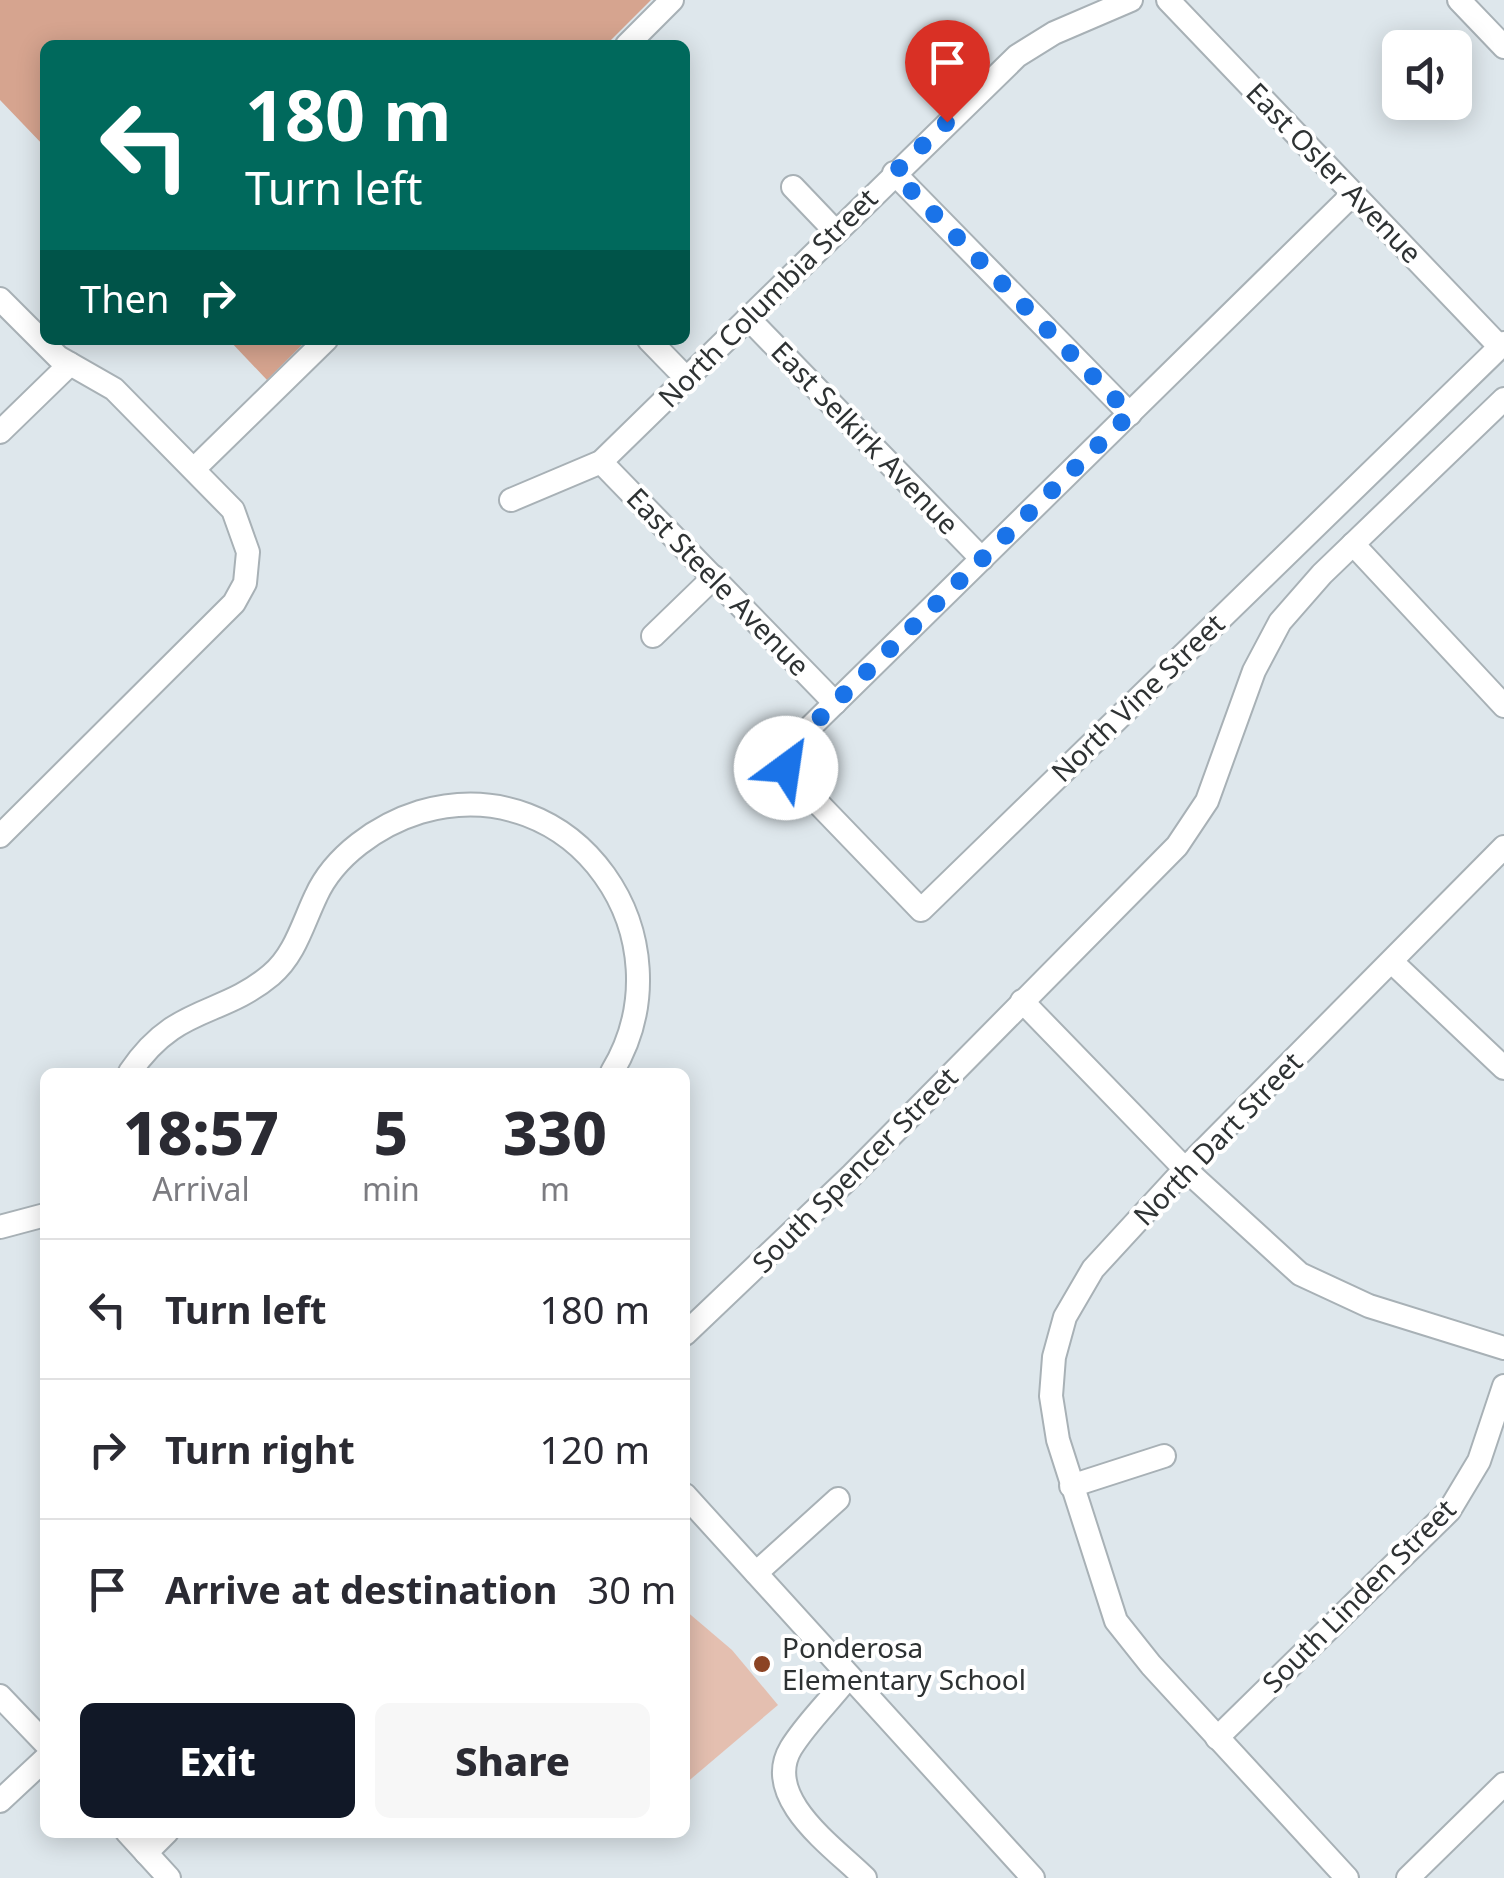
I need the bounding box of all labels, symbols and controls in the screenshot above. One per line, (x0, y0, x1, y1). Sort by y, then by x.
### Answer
pin (905, 20, 990, 123)
map controls (1382, 30, 1472, 120)
button: sound (1382, 30, 1472, 120)
icon: arrive (920, 35, 975, 90)
text: 180 m (245, 66, 452, 162)
street label: East Osler Avenue (1239, 74, 1431, 271)
icon: left (80, 80, 210, 210)
text: Turn left (245, 157, 422, 218)
street label: North Columbia Street (649, 179, 885, 415)
icon: right (190, 270, 245, 325)
text: Then (80, 272, 170, 324)
street label: East Selkirk Avenue (764, 332, 968, 542)
street label: East Steele Avenue (619, 479, 818, 684)
street label: North Vine Street (1042, 605, 1232, 790)
position arrow (734, 716, 838, 820)
street label: North Dart Street (1125, 1043, 1310, 1233)
street label: South Spencer Street (743, 1058, 965, 1280)
text: 18:57 (123, 1091, 279, 1173)
text: 5 (374, 1091, 408, 1173)
text: 330 (503, 1091, 607, 1173)
text: Arrival (152, 1167, 250, 1210)
text: min (362, 1167, 420, 1210)
text: m (540, 1167, 570, 1210)
icon: left (80, 1282, 135, 1337)
text: Turn left (165, 1283, 327, 1335)
text: 180 m (539, 1283, 650, 1335)
icon: right (80, 1422, 135, 1477)
text: Turn right (165, 1423, 355, 1475)
text: 120 m (539, 1423, 650, 1475)
street label: South Linden Street (1253, 1490, 1463, 1700)
icon: arrive (80, 1562, 135, 1617)
text: Arrive at destination (165, 1563, 557, 1615)
text: 30 m (587, 1563, 676, 1615)
place label: Ponderosa Elementary School (782, 1628, 1026, 1698)
marker: Ponderosa Elementary School (751, 1653, 773, 1675)
button: Exit (80, 1703, 355, 1818)
button: Share (375, 1703, 650, 1818)

